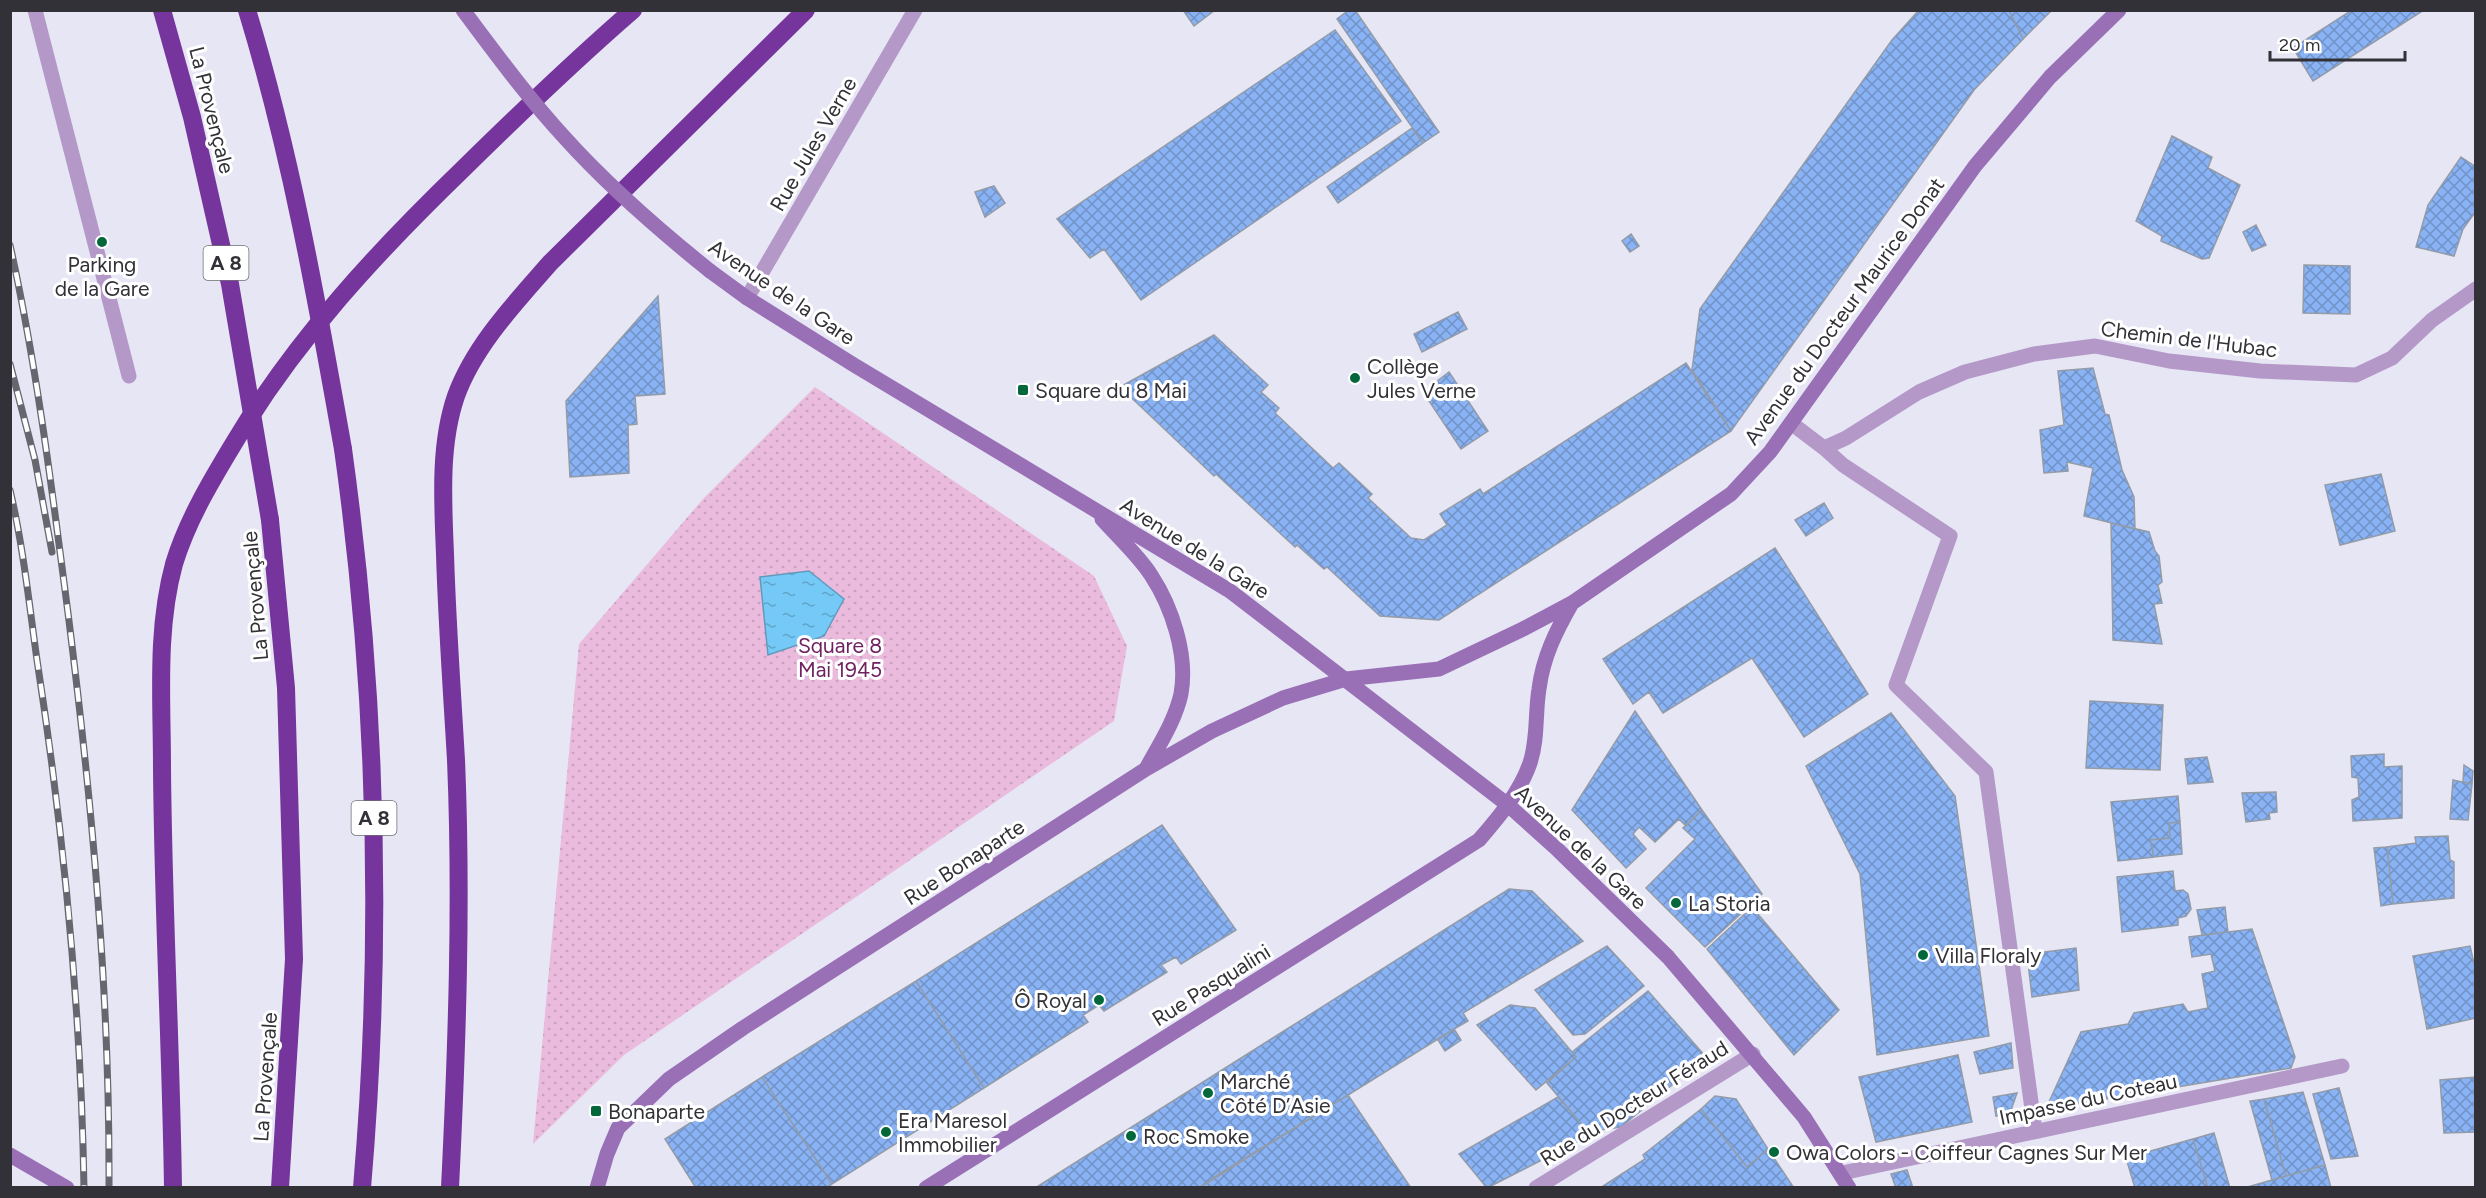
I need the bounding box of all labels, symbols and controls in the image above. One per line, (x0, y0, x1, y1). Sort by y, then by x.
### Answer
scale bar (2270, 24, 2405, 62)
text: 20 m (2279, 34, 2320, 56)
street label: La Provençale (184, 44, 240, 176)
street label: Rue Jules Verne (765, 73, 861, 215)
street label: Avenue du Docteur Maurice Donat (1739, 173, 1949, 449)
street label: Avenue de la Gare (704, 234, 860, 350)
marker: Parking de la Gare (95, 235, 109, 249)
road number: A 8 (204, 246, 248, 280)
place label: Parking de la Gare (55, 252, 149, 301)
street label: Chemin de l'Hubac (2099, 316, 2279, 362)
place label: Collège Jules Verne (1367, 354, 1476, 403)
marker: Collège Jules Verne (1348, 371, 1362, 385)
place label: Square du 8 Mai (1035, 378, 1187, 403)
marker: Square du 8 Mai (1016, 383, 1030, 397)
street label: Avenue de la Gare (1116, 492, 1274, 604)
street label: La Provençale (237, 530, 273, 662)
park label: Square 8 Mai 1945 (798, 633, 882, 682)
street label: Avenue de la Gare (1510, 780, 1652, 914)
road number: A 8 (352, 801, 397, 835)
street label: Rue Bonaparte (899, 814, 1029, 910)
place label: La Storia (1688, 891, 1770, 916)
marker: La Storia (1669, 896, 1683, 910)
street label: Rue Pasqualini (1147, 939, 1275, 1031)
place label: Villa Floraly (1935, 943, 2041, 968)
marker: Villa Floraly (1916, 948, 1930, 962)
place label: Ô Royal (1014, 988, 1087, 1013)
marker: Ô Royal (1092, 993, 1106, 1007)
street label: La Provençale (248, 1011, 282, 1143)
street label: Rue du Docteur Féraud (1536, 1035, 1732, 1171)
street label: Impasse du Coteau (1997, 1068, 2179, 1130)
place label: Marché Côté D’Asie (1220, 1069, 1330, 1118)
marker: Marché Côté D’Asie (1201, 1086, 1215, 1100)
place label: Bonaparte (608, 1099, 705, 1124)
marker: Bonaparte (589, 1104, 603, 1118)
place label: Era Maresol Immobilier (898, 1108, 1007, 1157)
place label: Roc Smoke (1143, 1124, 1249, 1149)
marker: Era Maresol Immobilier (879, 1125, 893, 1139)
marker: Roc Smoke (1124, 1129, 1138, 1143)
place label: Owa Colors - Coiffeur Cagnes Sur Mer (1786, 1140, 2147, 1165)
marker: Owa Colors - Coiffeur Cagnes Sur Mer (1767, 1145, 1781, 1159)

